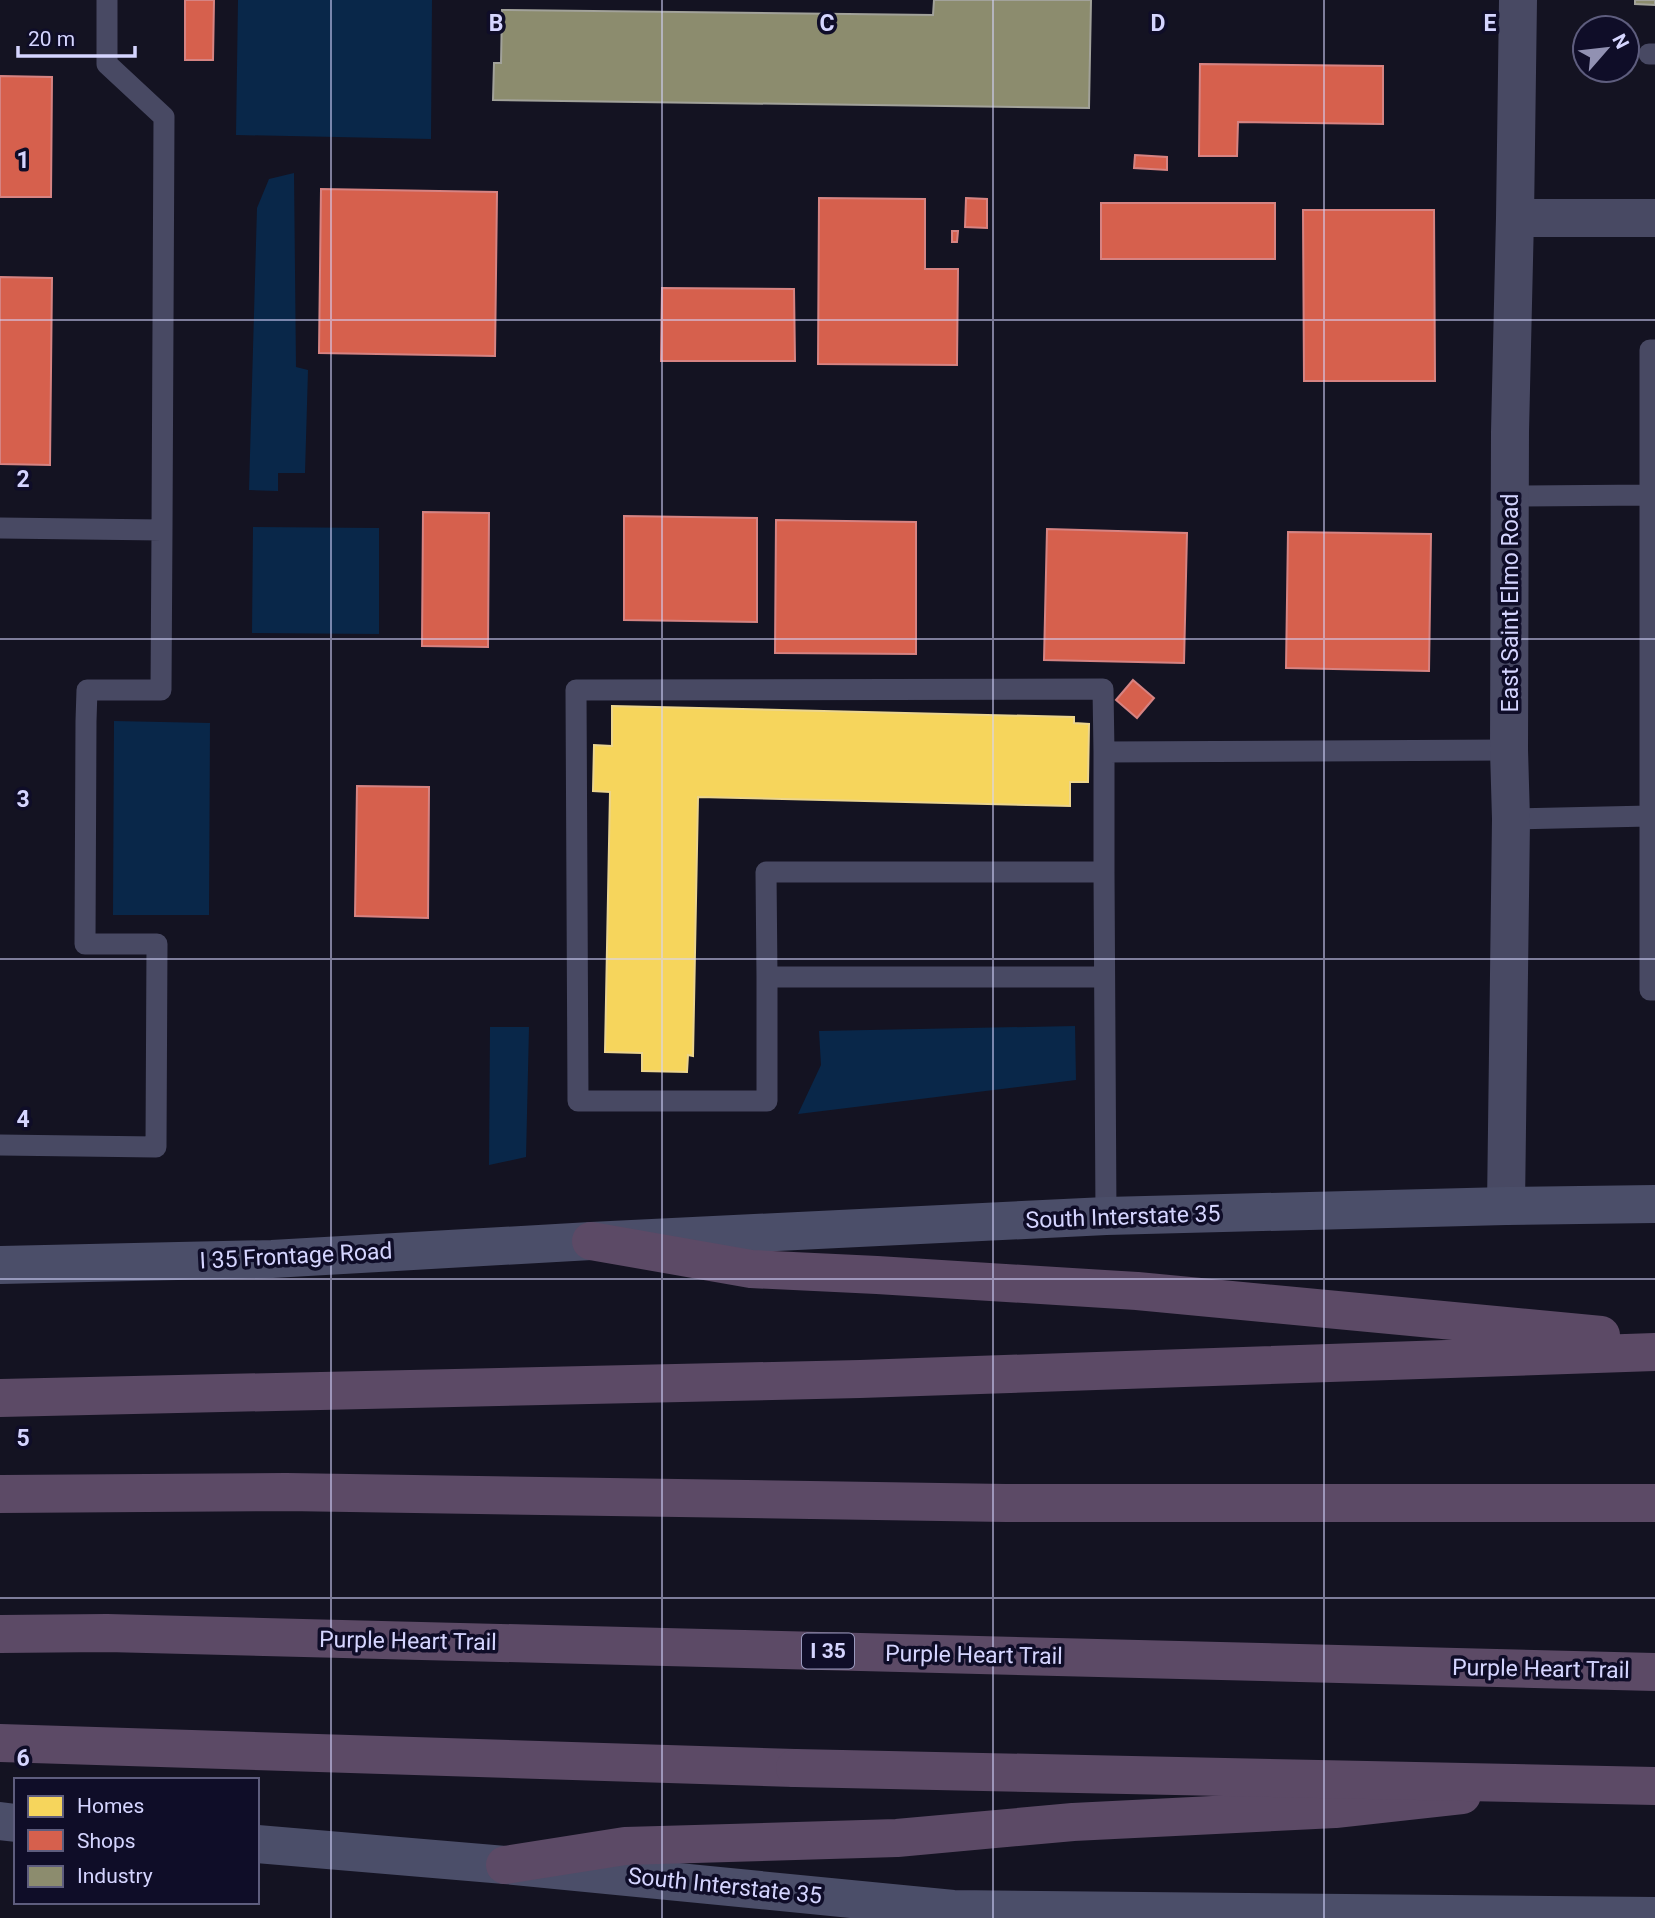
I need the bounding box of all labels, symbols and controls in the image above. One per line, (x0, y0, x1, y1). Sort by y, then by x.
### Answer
text: B (489, 10, 503, 37)
text: C (819, 10, 835, 37)
text: D (1151, 10, 1165, 37)
text: E (1484, 10, 1497, 37)
scale bar (18, 14, 135, 58)
north arrow (1571, 14, 1641, 84)
text: 20 m (28, 27, 75, 51)
text: N (1607, 30, 1634, 53)
text: 1 (16, 147, 30, 174)
text: 2 (16, 466, 30, 493)
street label: East Saint Elmo Road (1497, 494, 1524, 712)
text: 3 (16, 786, 30, 813)
text: 4 (16, 1106, 30, 1133)
street label: South Interstate 35 (1025, 1200, 1221, 1234)
street label: I 35 Frontage Road (199, 1237, 393, 1275)
text: 5 (16, 1425, 30, 1452)
street label: Purple Heart Trail (319, 1626, 497, 1656)
road number: I 35 (802, 1634, 854, 1668)
street label: Purple Heart Trail (885, 1640, 1063, 1670)
street label: Purple Heart Trail (1452, 1654, 1630, 1684)
text: 6 (16, 1745, 30, 1772)
legend (14, 1778, 259, 1904)
text: Homes (77, 1794, 144, 1818)
text: Shops (77, 1829, 136, 1853)
street label: South Interstate 35 (627, 1862, 823, 1910)
text: Industry (77, 1864, 153, 1888)

